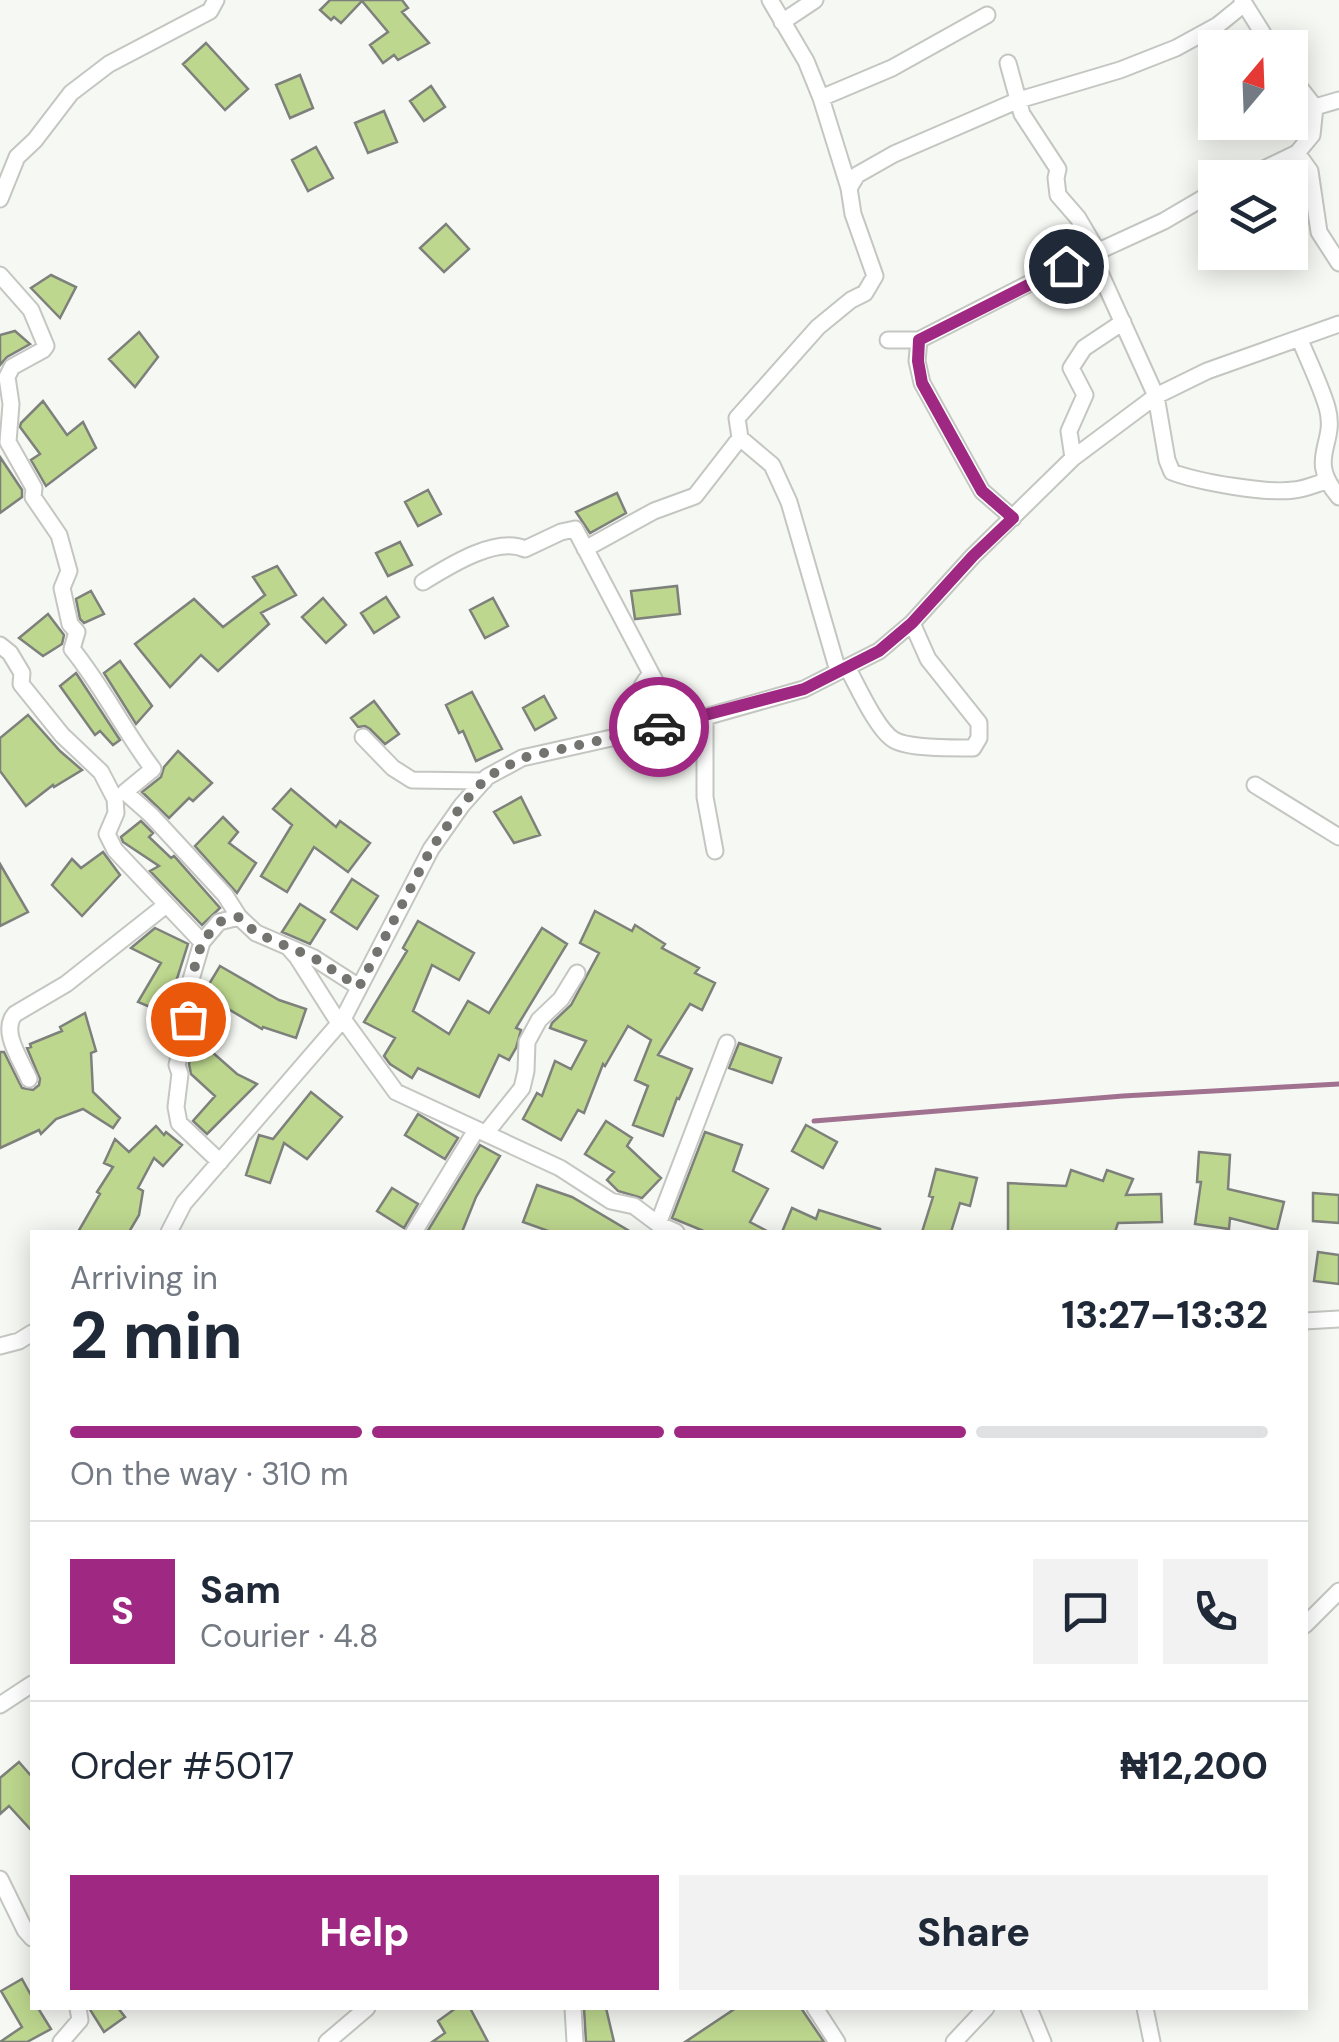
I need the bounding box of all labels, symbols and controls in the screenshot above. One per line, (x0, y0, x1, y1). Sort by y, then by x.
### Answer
north arrow (1198, 30, 1308, 140)
map controls (1198, 30, 1308, 270)
button: layers (1198, 160, 1308, 270)
pin (1024, 224, 1109, 309)
icon: home (1039, 239, 1094, 294)
courier (609, 677, 709, 777)
icon: car (632, 700, 687, 755)
pin (146, 977, 231, 1062)
icon: bag (161, 992, 216, 1047)
text: Arriving in (70, 1257, 218, 1299)
text: 13:27–13:32 (1061, 1290, 1268, 1340)
text: 2 min (70, 1294, 243, 1378)
text: On the way · 310 m (70, 1453, 348, 1495)
button: chat (1033, 1559, 1138, 1664)
button: phone (1163, 1559, 1268, 1664)
text: Sam (200, 1565, 281, 1615)
text: S (111, 1586, 134, 1636)
text: Courier · 4.8 (200, 1615, 378, 1657)
text: Order #5017 (70, 1741, 294, 1791)
text: ₦12,200 (1120, 1741, 1268, 1791)
button: Help (70, 1875, 659, 1990)
button: Share (679, 1875, 1268, 1990)

